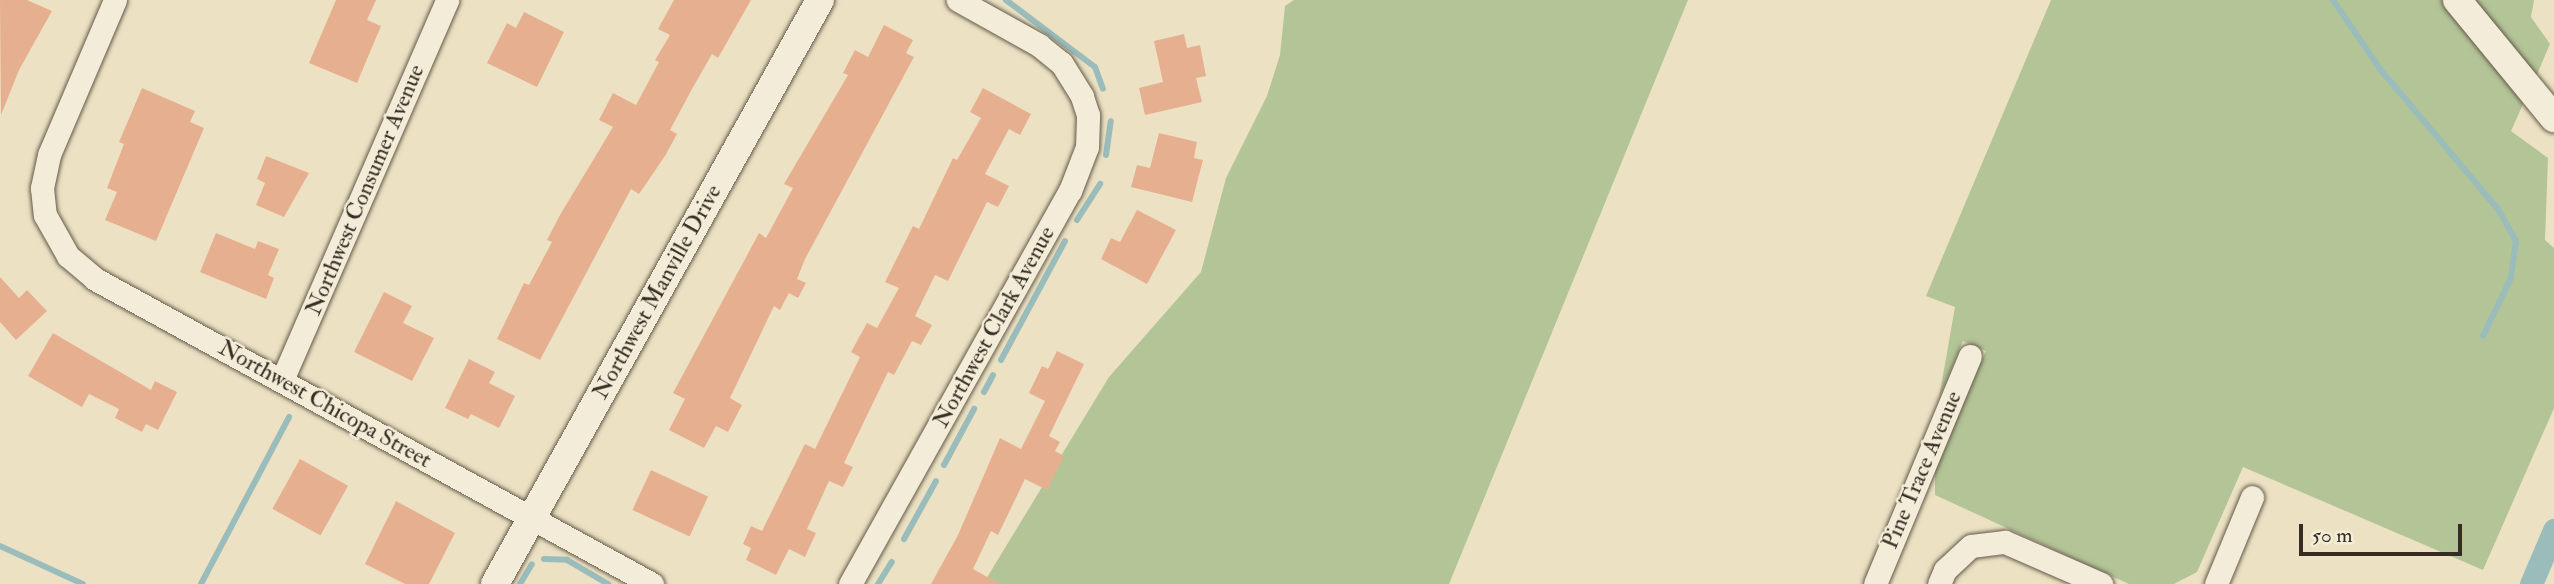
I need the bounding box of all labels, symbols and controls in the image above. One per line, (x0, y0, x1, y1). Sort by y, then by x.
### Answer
street label: Northwest Consumer Avenue (300, 60, 430, 320)
street label: Northwest Manville Drive (587, 180, 727, 404)
street label: Northwest Clark Avenue (927, 222, 1061, 432)
street label: Northwest Chicopa Street (214, 334, 436, 474)
street label: Pine Trace Avenue (1876, 387, 1968, 553)
scale bar (2302, 510, 2465, 554)
text: 50 m (2312, 522, 2353, 549)

